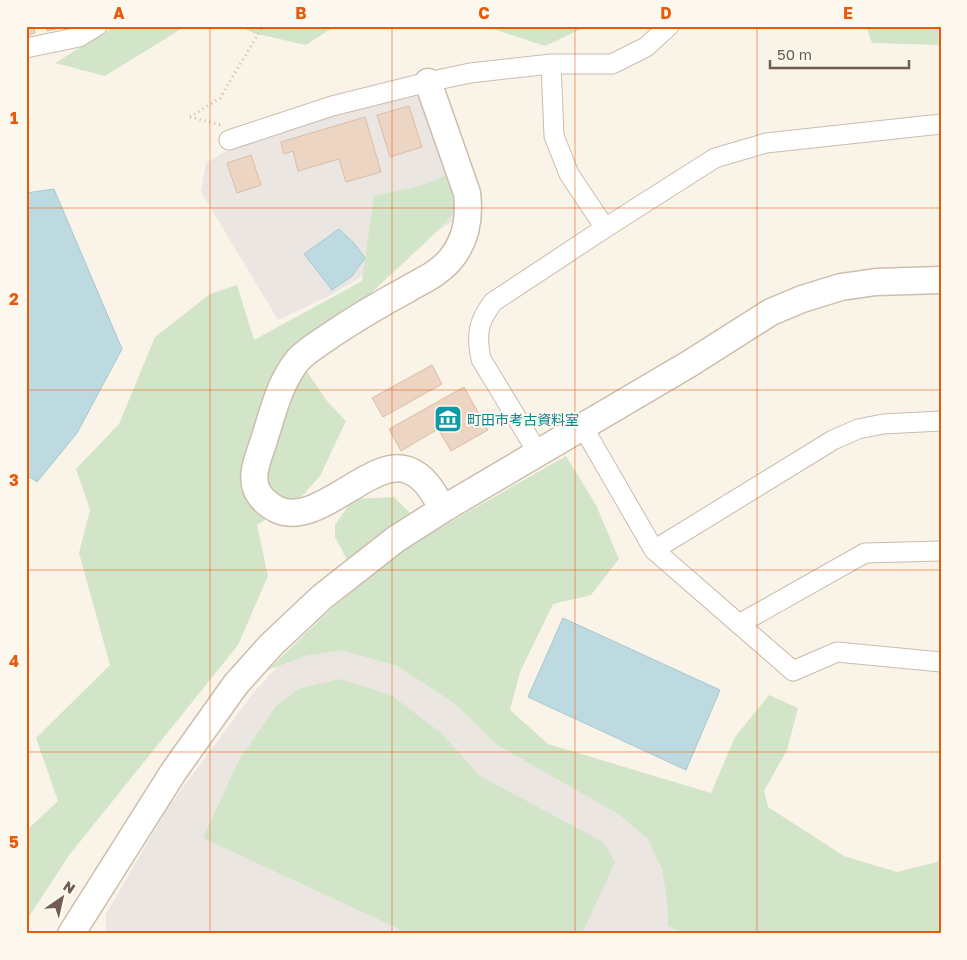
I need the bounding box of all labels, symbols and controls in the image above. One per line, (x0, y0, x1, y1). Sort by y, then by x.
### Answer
text: A (113, 3, 125, 23)
text: B (295, 3, 307, 23)
text: C (478, 3, 490, 23)
text: D (660, 3, 672, 23)
text: E (843, 3, 853, 23)
scale bar (770, 38, 908, 70)
text: 50 m (777, 45, 812, 63)
text: 1 (10, 108, 18, 128)
text: 2 (9, 289, 19, 309)
museum icon: 町田市考古資料室 (433, 404, 463, 434)
place label: 町田市考古資料室 (467, 411, 579, 428)
text: 3 (9, 470, 19, 490)
text: 4 (9, 651, 19, 671)
text: 5 (9, 832, 19, 852)
north arrow (38, 872, 88, 922)
text: N (60, 877, 79, 897)

